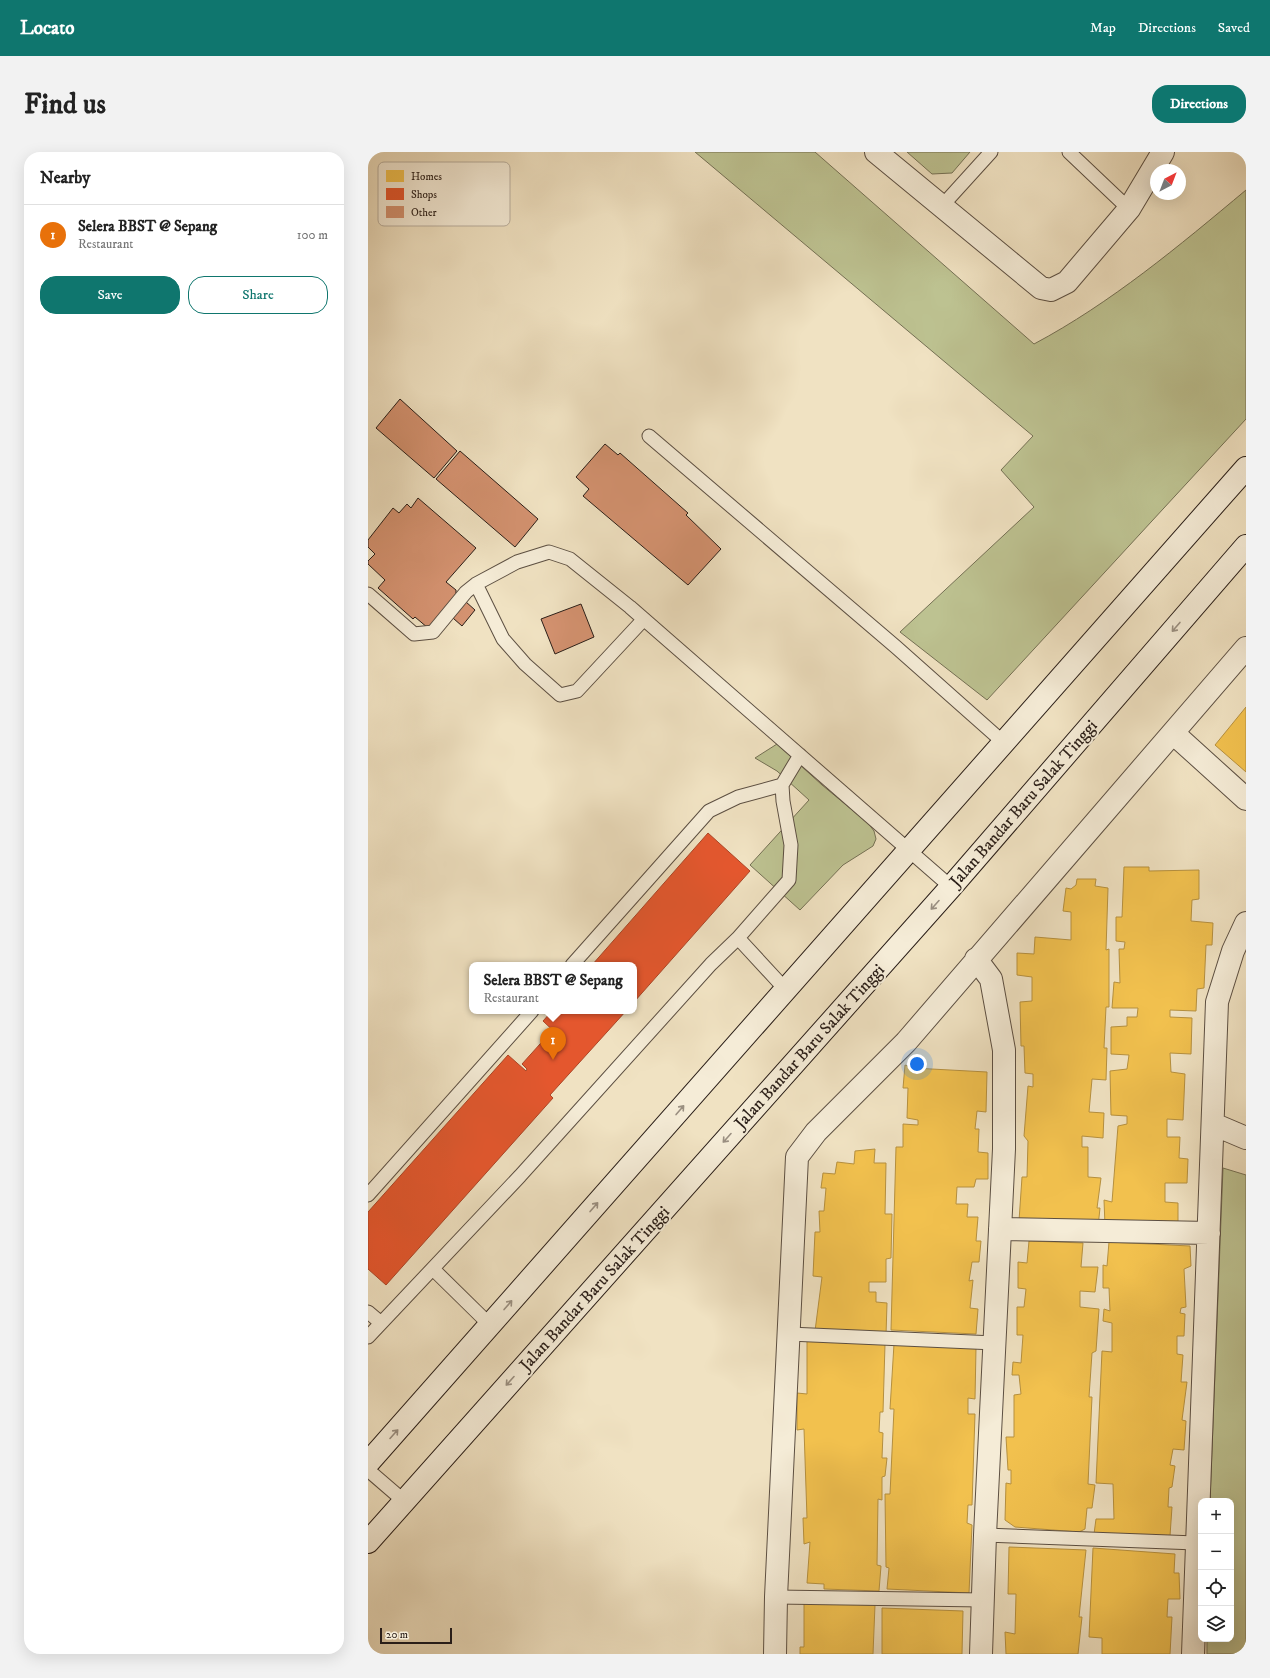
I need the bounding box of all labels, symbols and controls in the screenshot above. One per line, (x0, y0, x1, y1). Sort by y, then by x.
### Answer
text: Locato (20, 17, 75, 40)
text: Map (1090, 19, 1116, 37)
text: Directions (1138, 19, 1196, 37)
text: Saved (1218, 19, 1250, 37)
button: Directions (1152, 85, 1246, 123)
text: Find us (24, 87, 106, 122)
legend (378, 162, 510, 226)
north arrow (1150, 164, 1186, 200)
text: Nearby (40, 167, 90, 189)
text: Homes (411, 170, 442, 184)
text: Shops (411, 188, 437, 202)
text: Other (411, 206, 438, 220)
text: Selera BBST @ Sepang (78, 217, 217, 236)
text: 1 (51, 227, 55, 243)
text: 100 m (297, 227, 328, 243)
text: Restaurant (78, 236, 134, 252)
button: Save (40, 276, 180, 314)
button: Share (188, 276, 328, 314)
one-way arrow (1171, 622, 1180, 632)
street label: Jalan Bandar Baru Salak Tinggi (944, 715, 1102, 893)
one-way arrow (930, 900, 939, 910)
street label: Jalan Bandar Baru Salak Tinggi (728, 960, 890, 1135)
popup (469, 962, 637, 1014)
text: Selera BBST @ Sepang (483, 971, 623, 990)
text: Restaurant (483, 990, 539, 1006)
pin: 1 (540, 1027, 566, 1060)
your location (907, 1054, 927, 1074)
one-way arrow (675, 1105, 685, 1115)
one-way arrow (723, 1133, 732, 1143)
street label: Jalan Bandar Baru Salak Tinggi (513, 1202, 675, 1377)
one-way arrow (589, 1203, 598, 1213)
one-way arrow (503, 1300, 512, 1310)
one-way arrow (506, 1376, 515, 1387)
one-way arrow (389, 1428, 398, 1439)
map controls (1198, 1498, 1234, 1642)
button: + (1198, 1498, 1234, 1534)
button: − (1198, 1534, 1234, 1570)
button: locate (1198, 1570, 1234, 1606)
button: layers (1198, 1606, 1234, 1642)
scale bar (380, 1626, 452, 1645)
text: 20 m (386, 1628, 408, 1642)

